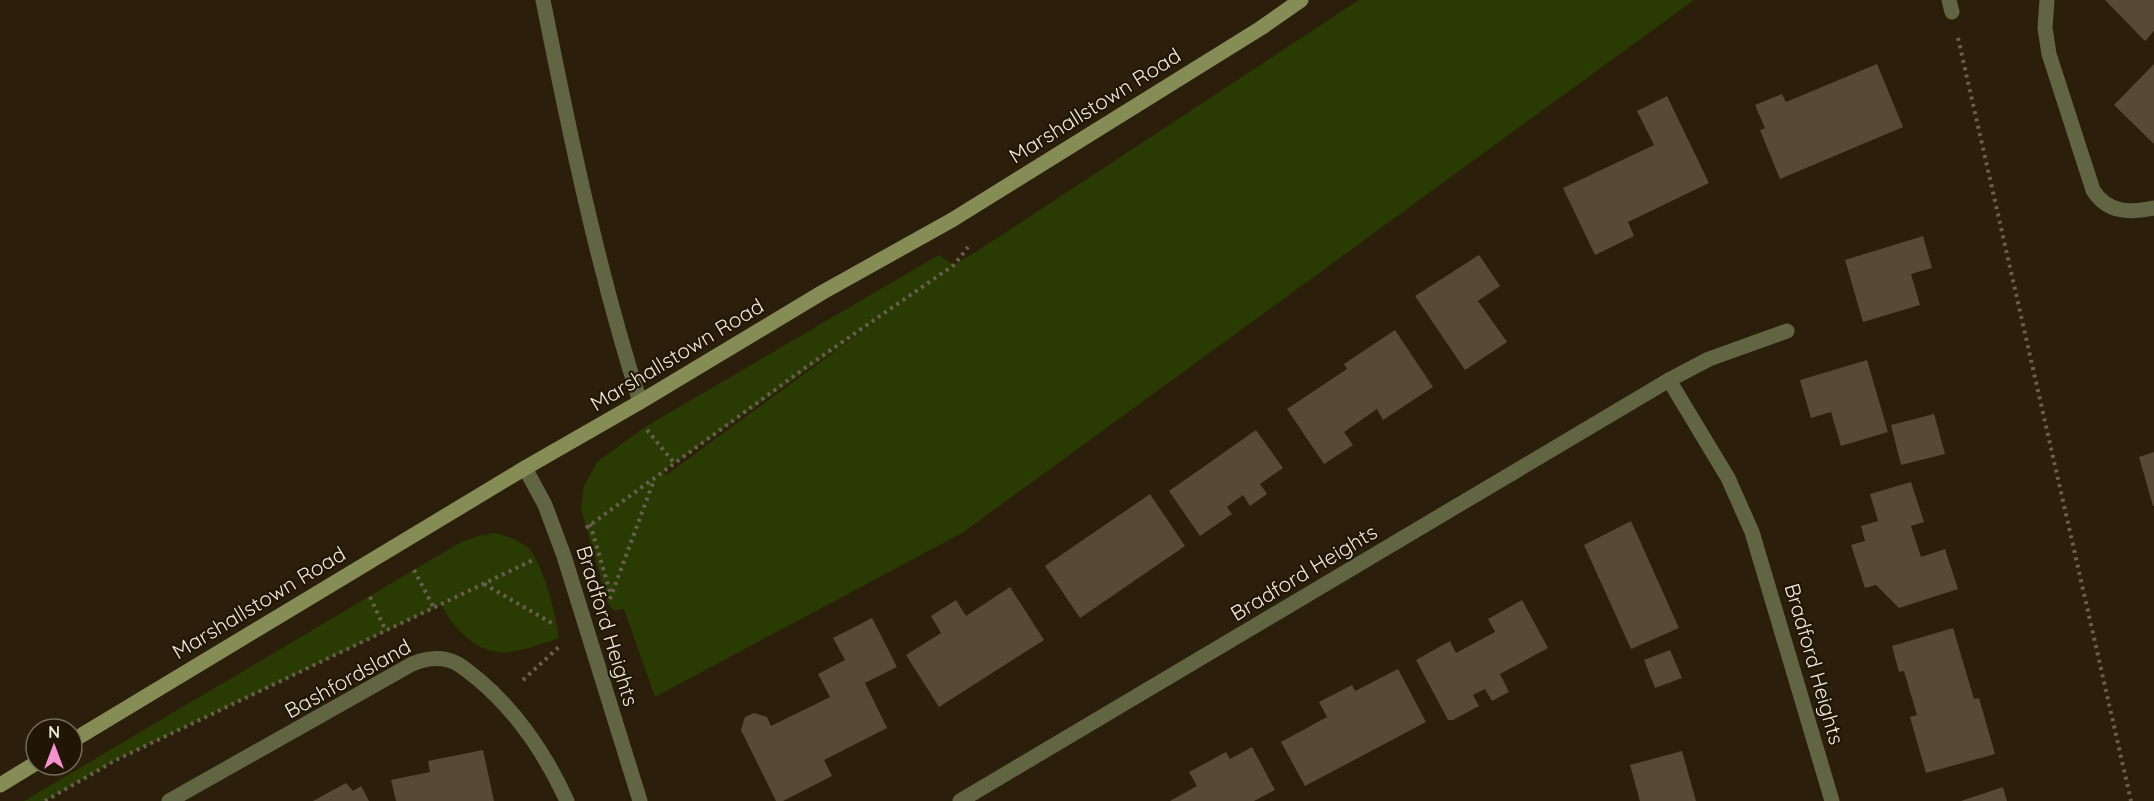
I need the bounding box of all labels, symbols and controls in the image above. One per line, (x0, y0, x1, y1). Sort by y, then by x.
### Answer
street label: Marshallstown Road (1004, 42, 1185, 169)
street label: Marshallstown Road (585, 292, 768, 416)
street label: Bradford Heights (1225, 518, 1381, 626)
street label: Marshallstown Road (167, 540, 350, 664)
street label: Bradford Heights (571, 542, 645, 709)
street label: Bradford Heights (1780, 580, 1850, 747)
street label: Bashfordsland (280, 633, 415, 723)
north arrow (24, 717, 84, 777)
text: N (48, 722, 60, 742)

